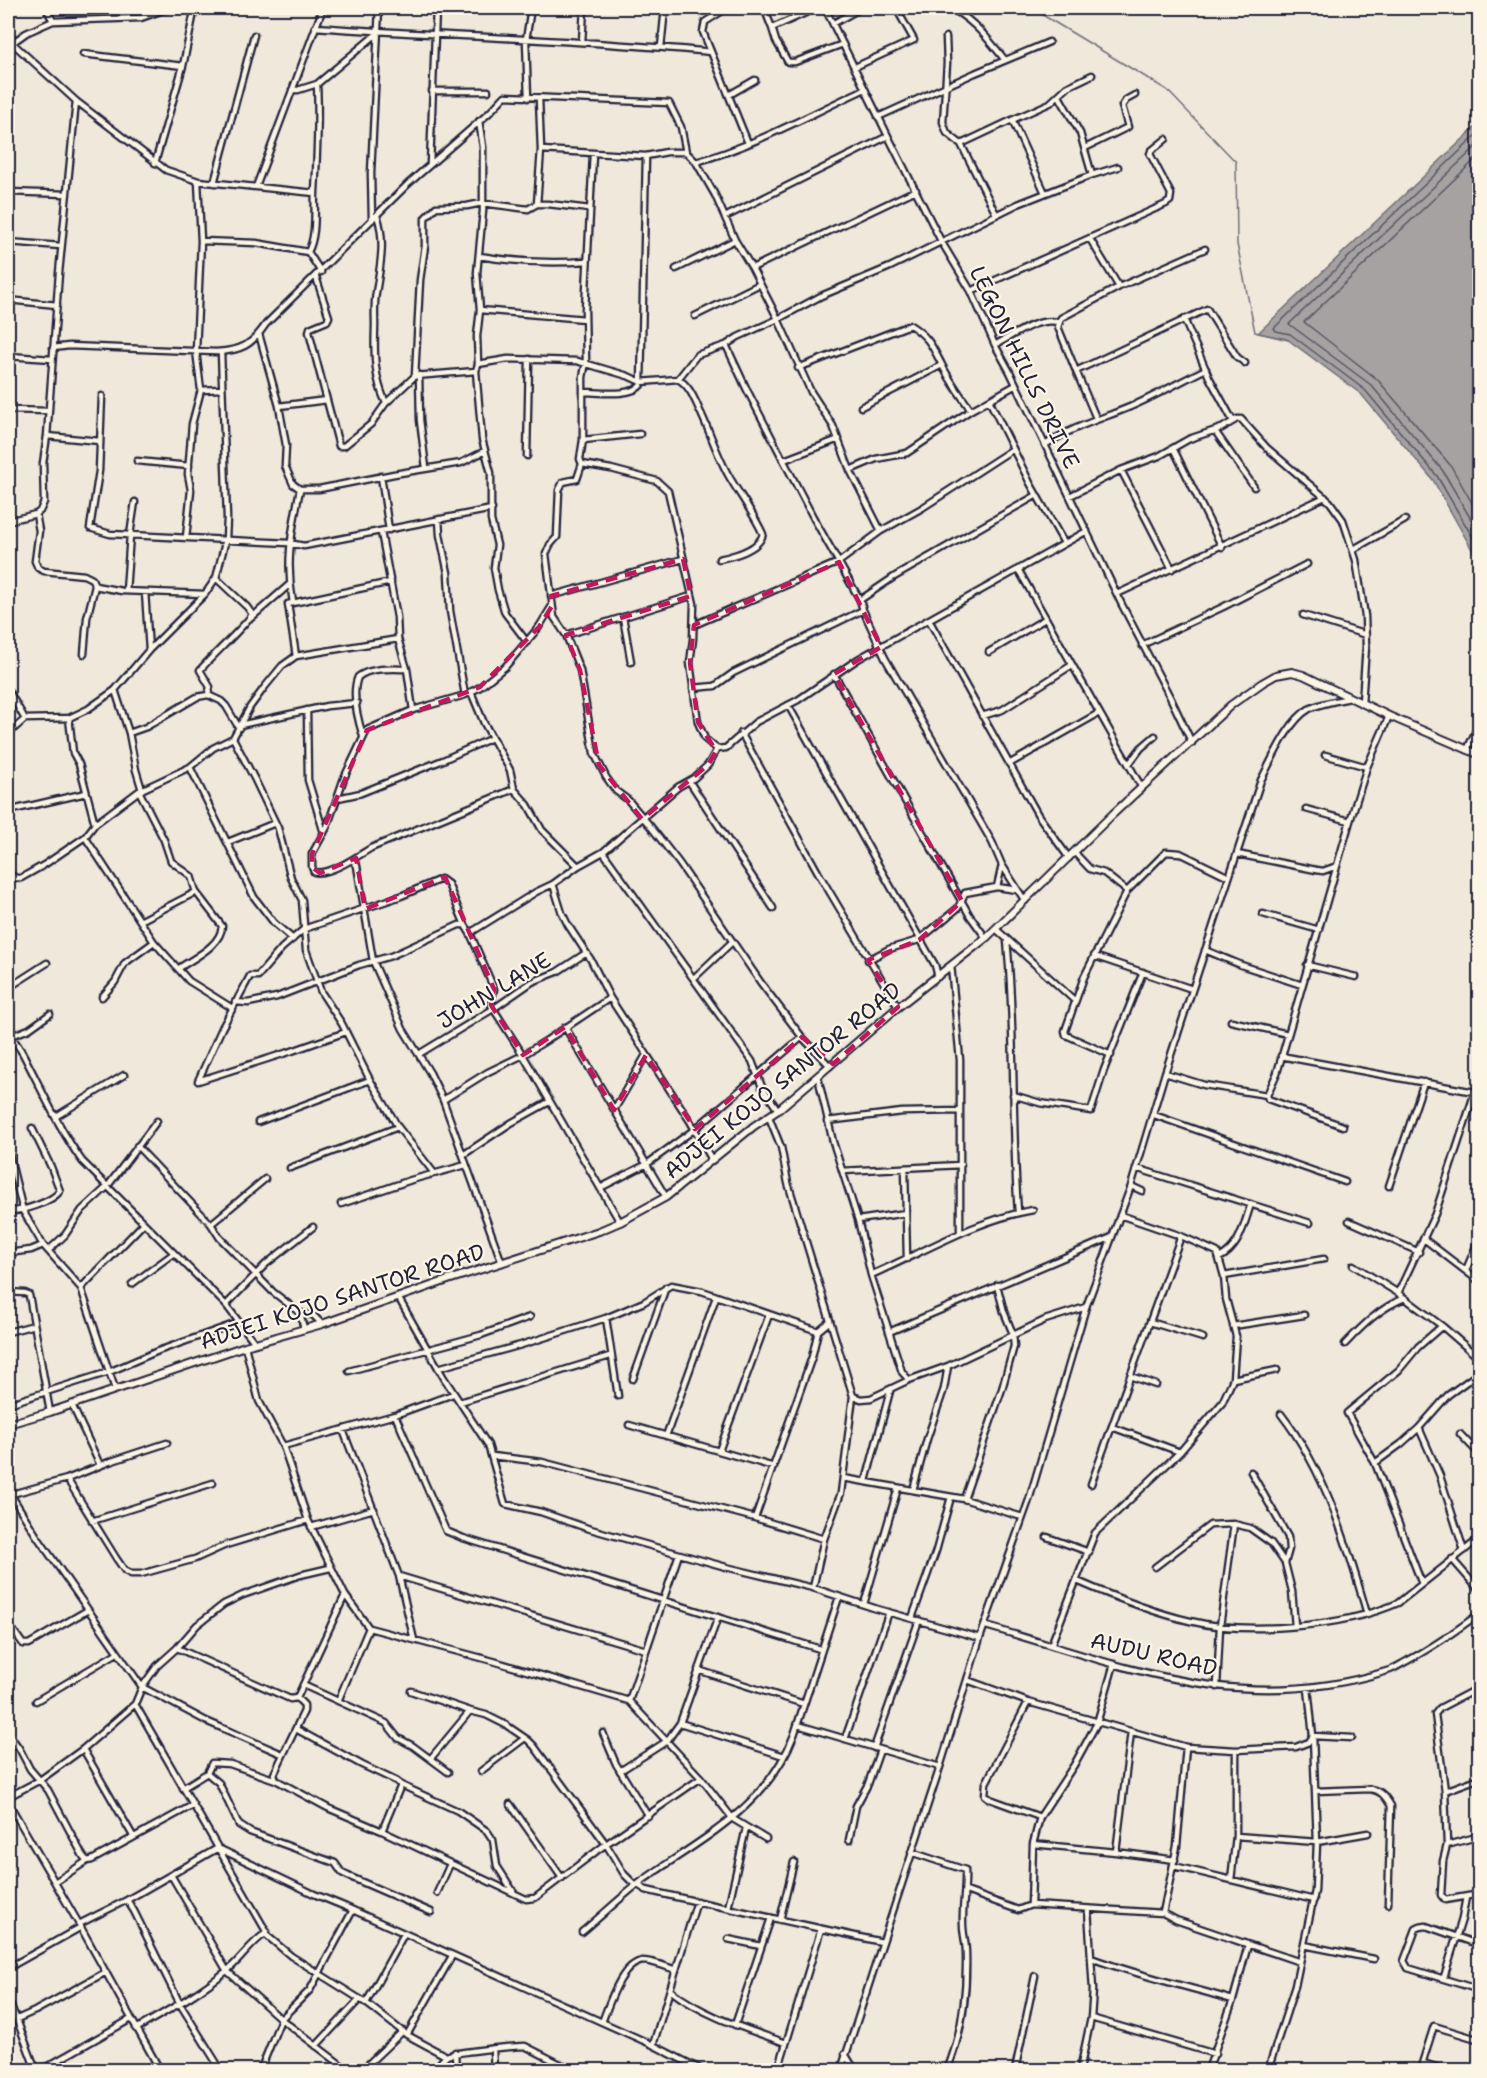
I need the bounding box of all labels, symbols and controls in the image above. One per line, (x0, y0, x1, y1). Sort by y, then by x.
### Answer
street label: LEGON HILLS DRIVE (963, 261, 1086, 473)
street label: JOHN LANE (432, 945, 556, 1036)
street label: ADJEI KOJO SANTOR ROAD (658, 975, 907, 1185)
street label: ADJEI KOJO SANTOR ROAD (196, 1237, 488, 1356)
street label: AUDU ROAD (1088, 1626, 1220, 1683)

